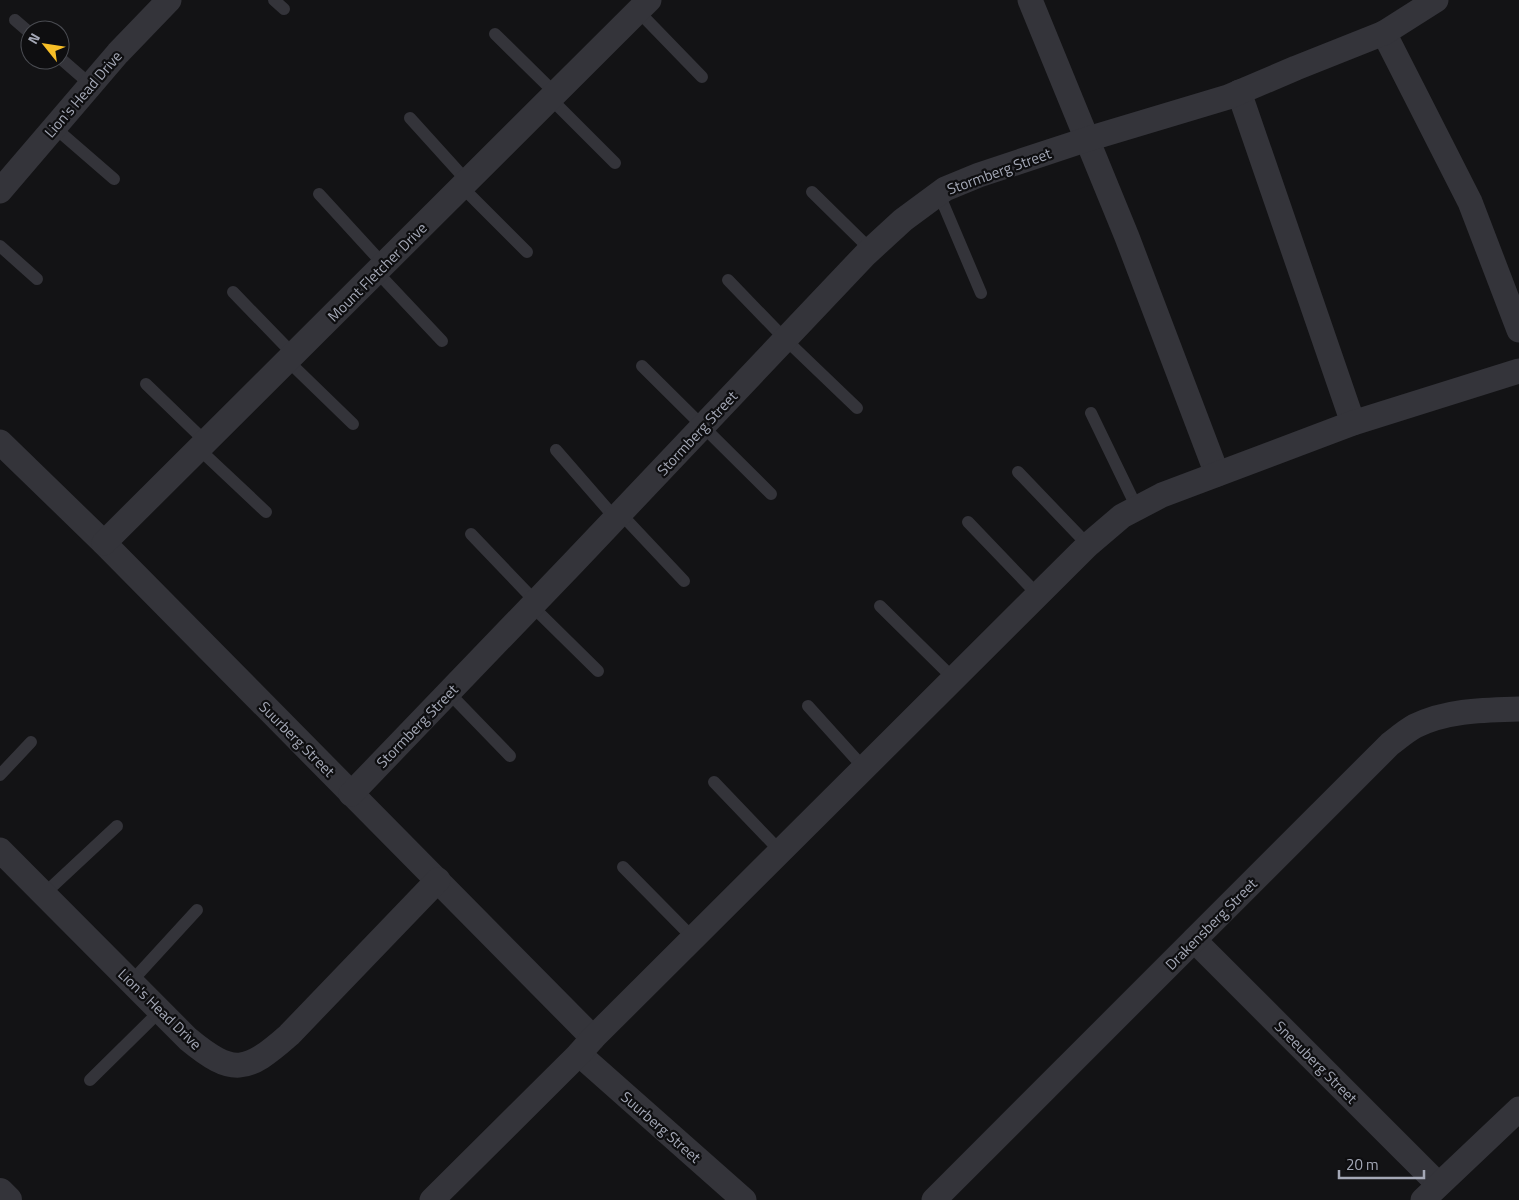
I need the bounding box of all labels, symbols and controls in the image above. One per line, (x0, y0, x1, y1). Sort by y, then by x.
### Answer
north arrow (20, 20, 70, 70)
text: N (22, 29, 45, 48)
street label: Lion's Head Drive (39, 45, 127, 143)
street label: Stormberg Street (944, 141, 1055, 200)
street label: Mount Fletcher Drive (322, 217, 432, 327)
street label: Stormberg Street (651, 385, 743, 481)
street label: Stormberg Street (371, 678, 464, 773)
street label: Suurberg Street (254, 696, 341, 783)
street label: Drakensberg Street (1160, 872, 1263, 975)
street label: Lion's Head Drive (113, 963, 207, 1055)
street label: Sneeuberg Street (1269, 1015, 1363, 1109)
street label: Suurberg Street (616, 1086, 707, 1169)
scale bar (1339, 1148, 1424, 1180)
text: 20 m (1346, 1153, 1379, 1176)

